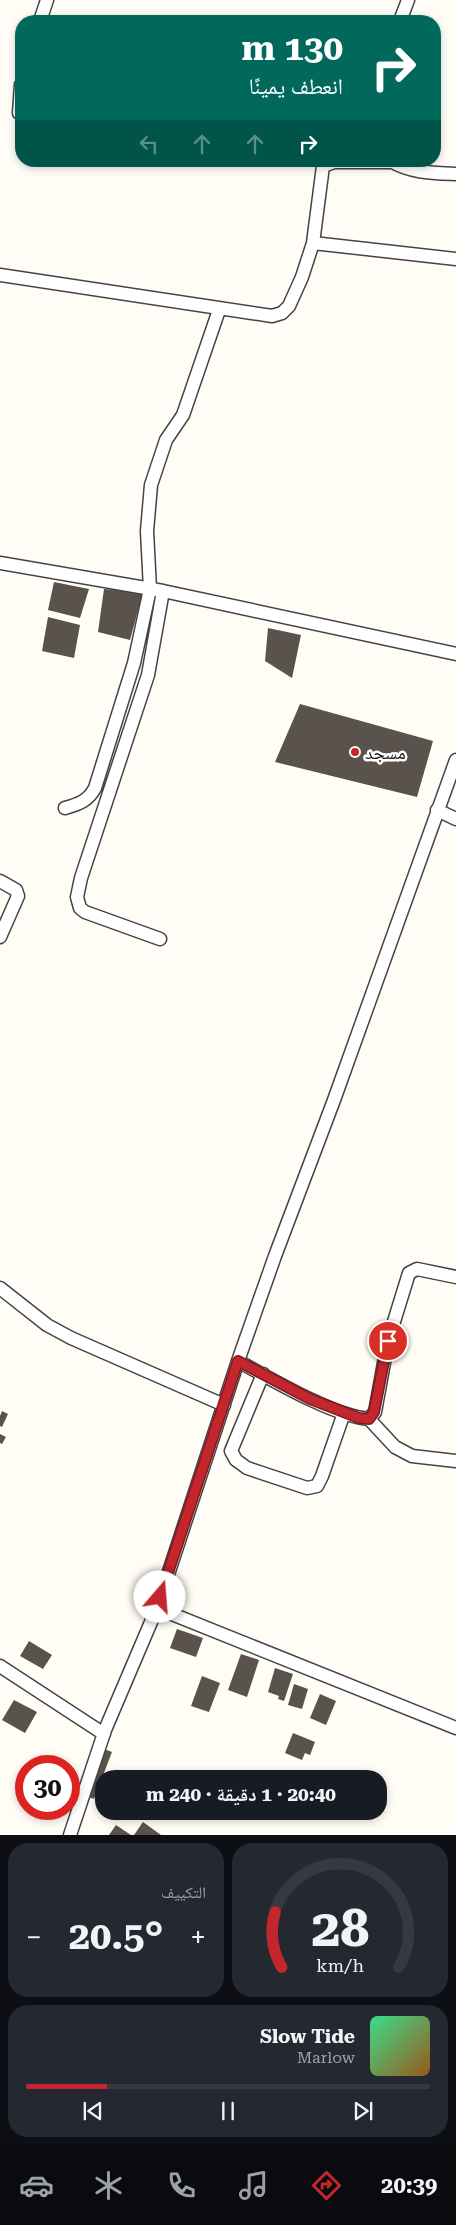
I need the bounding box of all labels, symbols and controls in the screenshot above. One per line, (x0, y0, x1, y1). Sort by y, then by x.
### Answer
text: 130 m (242, 28, 343, 69)
icon: right (361, 35, 426, 100)
text: انعطف يمينًا (249, 74, 343, 99)
icon: left (135, 130, 163, 158)
icon: ahead (188, 130, 216, 158)
icon: ahead (241, 130, 269, 158)
icon: right (294, 130, 322, 158)
place label: مسجد (365, 742, 406, 763)
marker: مسجد (349, 746, 361, 758)
pin (367, 1320, 409, 1362)
icon: arrive (374, 1327, 402, 1355)
position arrow (133, 1570, 185, 1622)
speed limit sign: 30 (15, 1755, 80, 1820)
text: 20:40 · 1 دقيقة · 240 m (146, 1783, 336, 1806)
text: التكييف (161, 1883, 206, 1902)
text: 28 (311, 1898, 369, 1959)
text: 20.5° (69, 1914, 163, 1958)
text: − (26, 1921, 42, 1954)
text: + (190, 1921, 206, 1954)
text: km/h (316, 1955, 364, 1976)
text: Slow Tide (260, 2025, 355, 2048)
text: Marlow (297, 2048, 355, 2067)
icon: previous (79, 2097, 107, 2125)
icon: pause (214, 2097, 242, 2125)
icon: next (349, 2097, 377, 2125)
icon: car (19, 2168, 54, 2203)
icon: climate (91, 2168, 126, 2203)
icon: phone (164, 2168, 199, 2203)
icon: music (236, 2168, 271, 2203)
icon: directions (309, 2168, 344, 2203)
text: 20:39 (381, 2173, 437, 2198)

